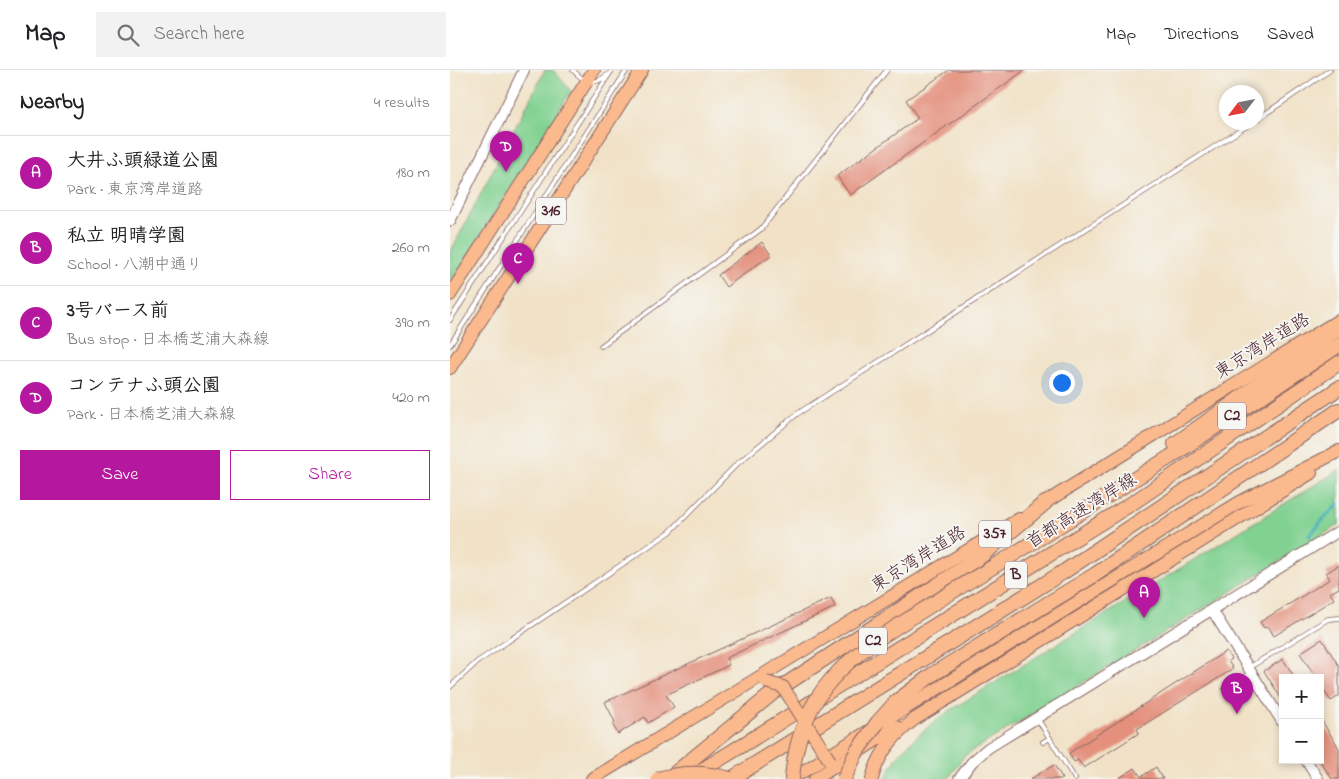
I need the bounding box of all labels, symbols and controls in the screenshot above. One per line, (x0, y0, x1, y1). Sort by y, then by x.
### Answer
search box (96, 12, 446, 57)
text: Map (25, 17, 66, 52)
icon: search (114, 21, 142, 49)
text: Search here (154, 21, 245, 48)
text: Map (1106, 22, 1136, 48)
text: Directions (1164, 22, 1239, 48)
text: Saved (1267, 22, 1314, 48)
north arrow (1219, 85, 1264, 130)
text: Nearby (20, 88, 84, 118)
text: 4 results (374, 91, 430, 115)
pin: D (490, 131, 522, 172)
text: 大井ふ頭緑道公園 (67, 148, 219, 175)
text: A (31, 161, 41, 185)
text: 180 m (396, 161, 430, 185)
text: Park · 東京湾岸道路 (67, 178, 203, 202)
road number: 316 (536, 198, 566, 224)
text: 私立 明晴学園 (67, 223, 186, 250)
text: B (31, 236, 41, 260)
text: 260 m (392, 236, 430, 260)
pin: C (502, 243, 534, 284)
text: School · 八潮中通り (67, 253, 202, 277)
text: 3号バース前 (67, 298, 169, 325)
street label: 東京湾岸道路 (1210, 307, 1316, 387)
text: C (32, 311, 40, 335)
text: 390 m (395, 311, 430, 335)
text: Bus stop · 日本橋芝浦大森線 (67, 328, 269, 352)
your location (1049, 370, 1075, 396)
text: コンテナふ頭公園 (67, 373, 221, 400)
text: D (30, 386, 42, 410)
text: 420 m (392, 386, 430, 410)
road number: C2 (1218, 402, 1246, 430)
text: Park · 日本橋芝浦大森線 (67, 403, 235, 427)
button: Save (20, 450, 220, 500)
button: Share (230, 450, 430, 500)
street label: 首都高速湾岸線 (1022, 468, 1142, 556)
street label: 東京湾岸道路 (866, 520, 972, 600)
road number: 357 (979, 520, 1011, 548)
road number: B (1005, 562, 1027, 588)
pin: A (1128, 577, 1160, 618)
road number: C2 (859, 628, 887, 654)
pin: B (1221, 673, 1253, 714)
map controls (1279, 674, 1324, 764)
button: + (1279, 674, 1324, 719)
button: − (1279, 719, 1324, 764)

